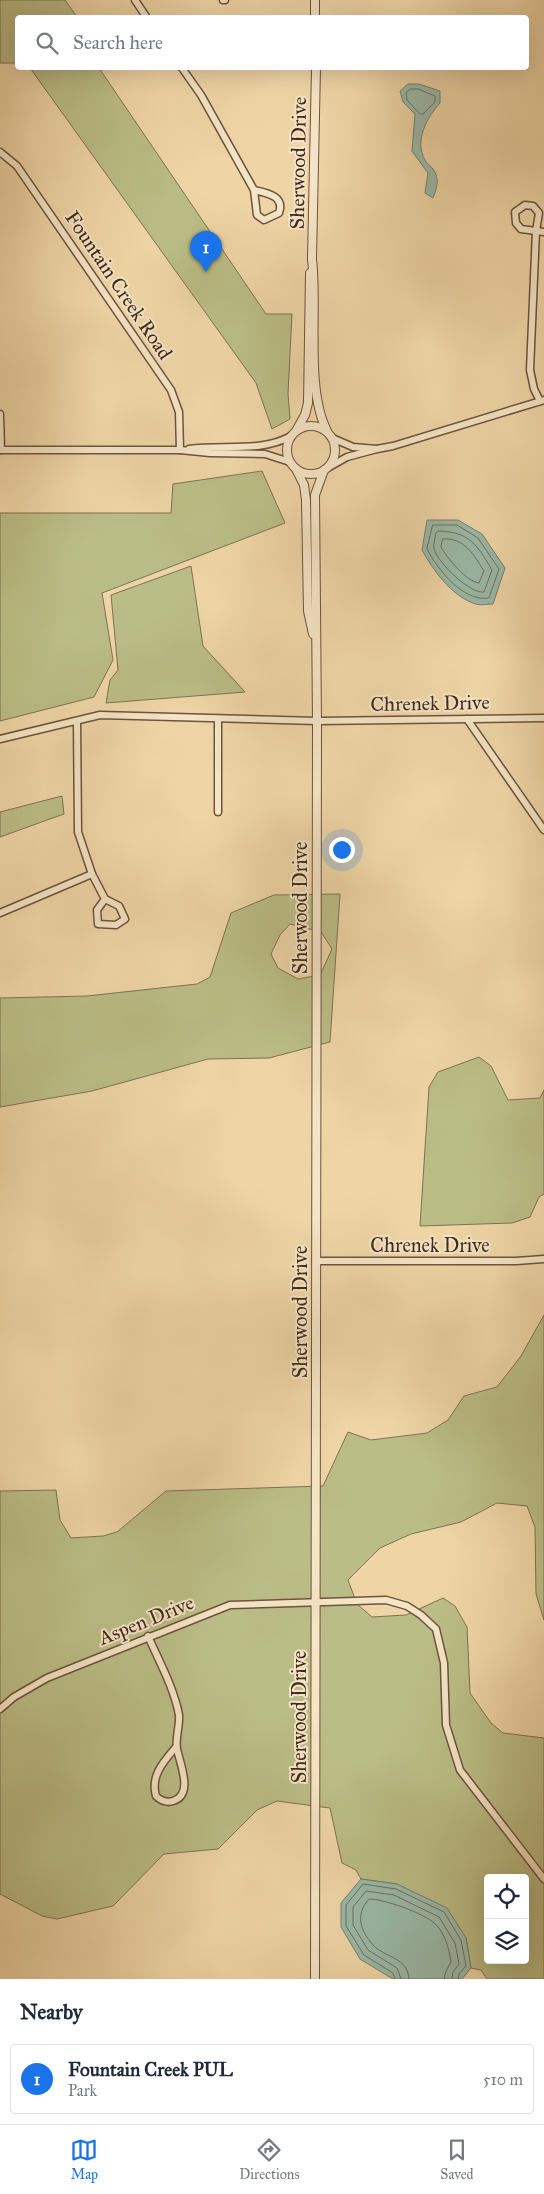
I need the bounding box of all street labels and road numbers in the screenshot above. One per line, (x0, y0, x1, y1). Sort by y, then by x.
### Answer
street label: Sherwood Drive (285, 97, 311, 229)
street label: Fountain Creek Road (60, 206, 178, 364)
street label: Chrenek Drive (370, 690, 490, 716)
street label: Sherwood Drive (288, 842, 312, 974)
street label: Chrenek Drive (370, 1233, 490, 1257)
street label: Sherwood Drive (288, 1246, 312, 1378)
street label: Aspen Drive (94, 1590, 197, 1650)
street label: Sherwood Drive (287, 1651, 311, 1783)

